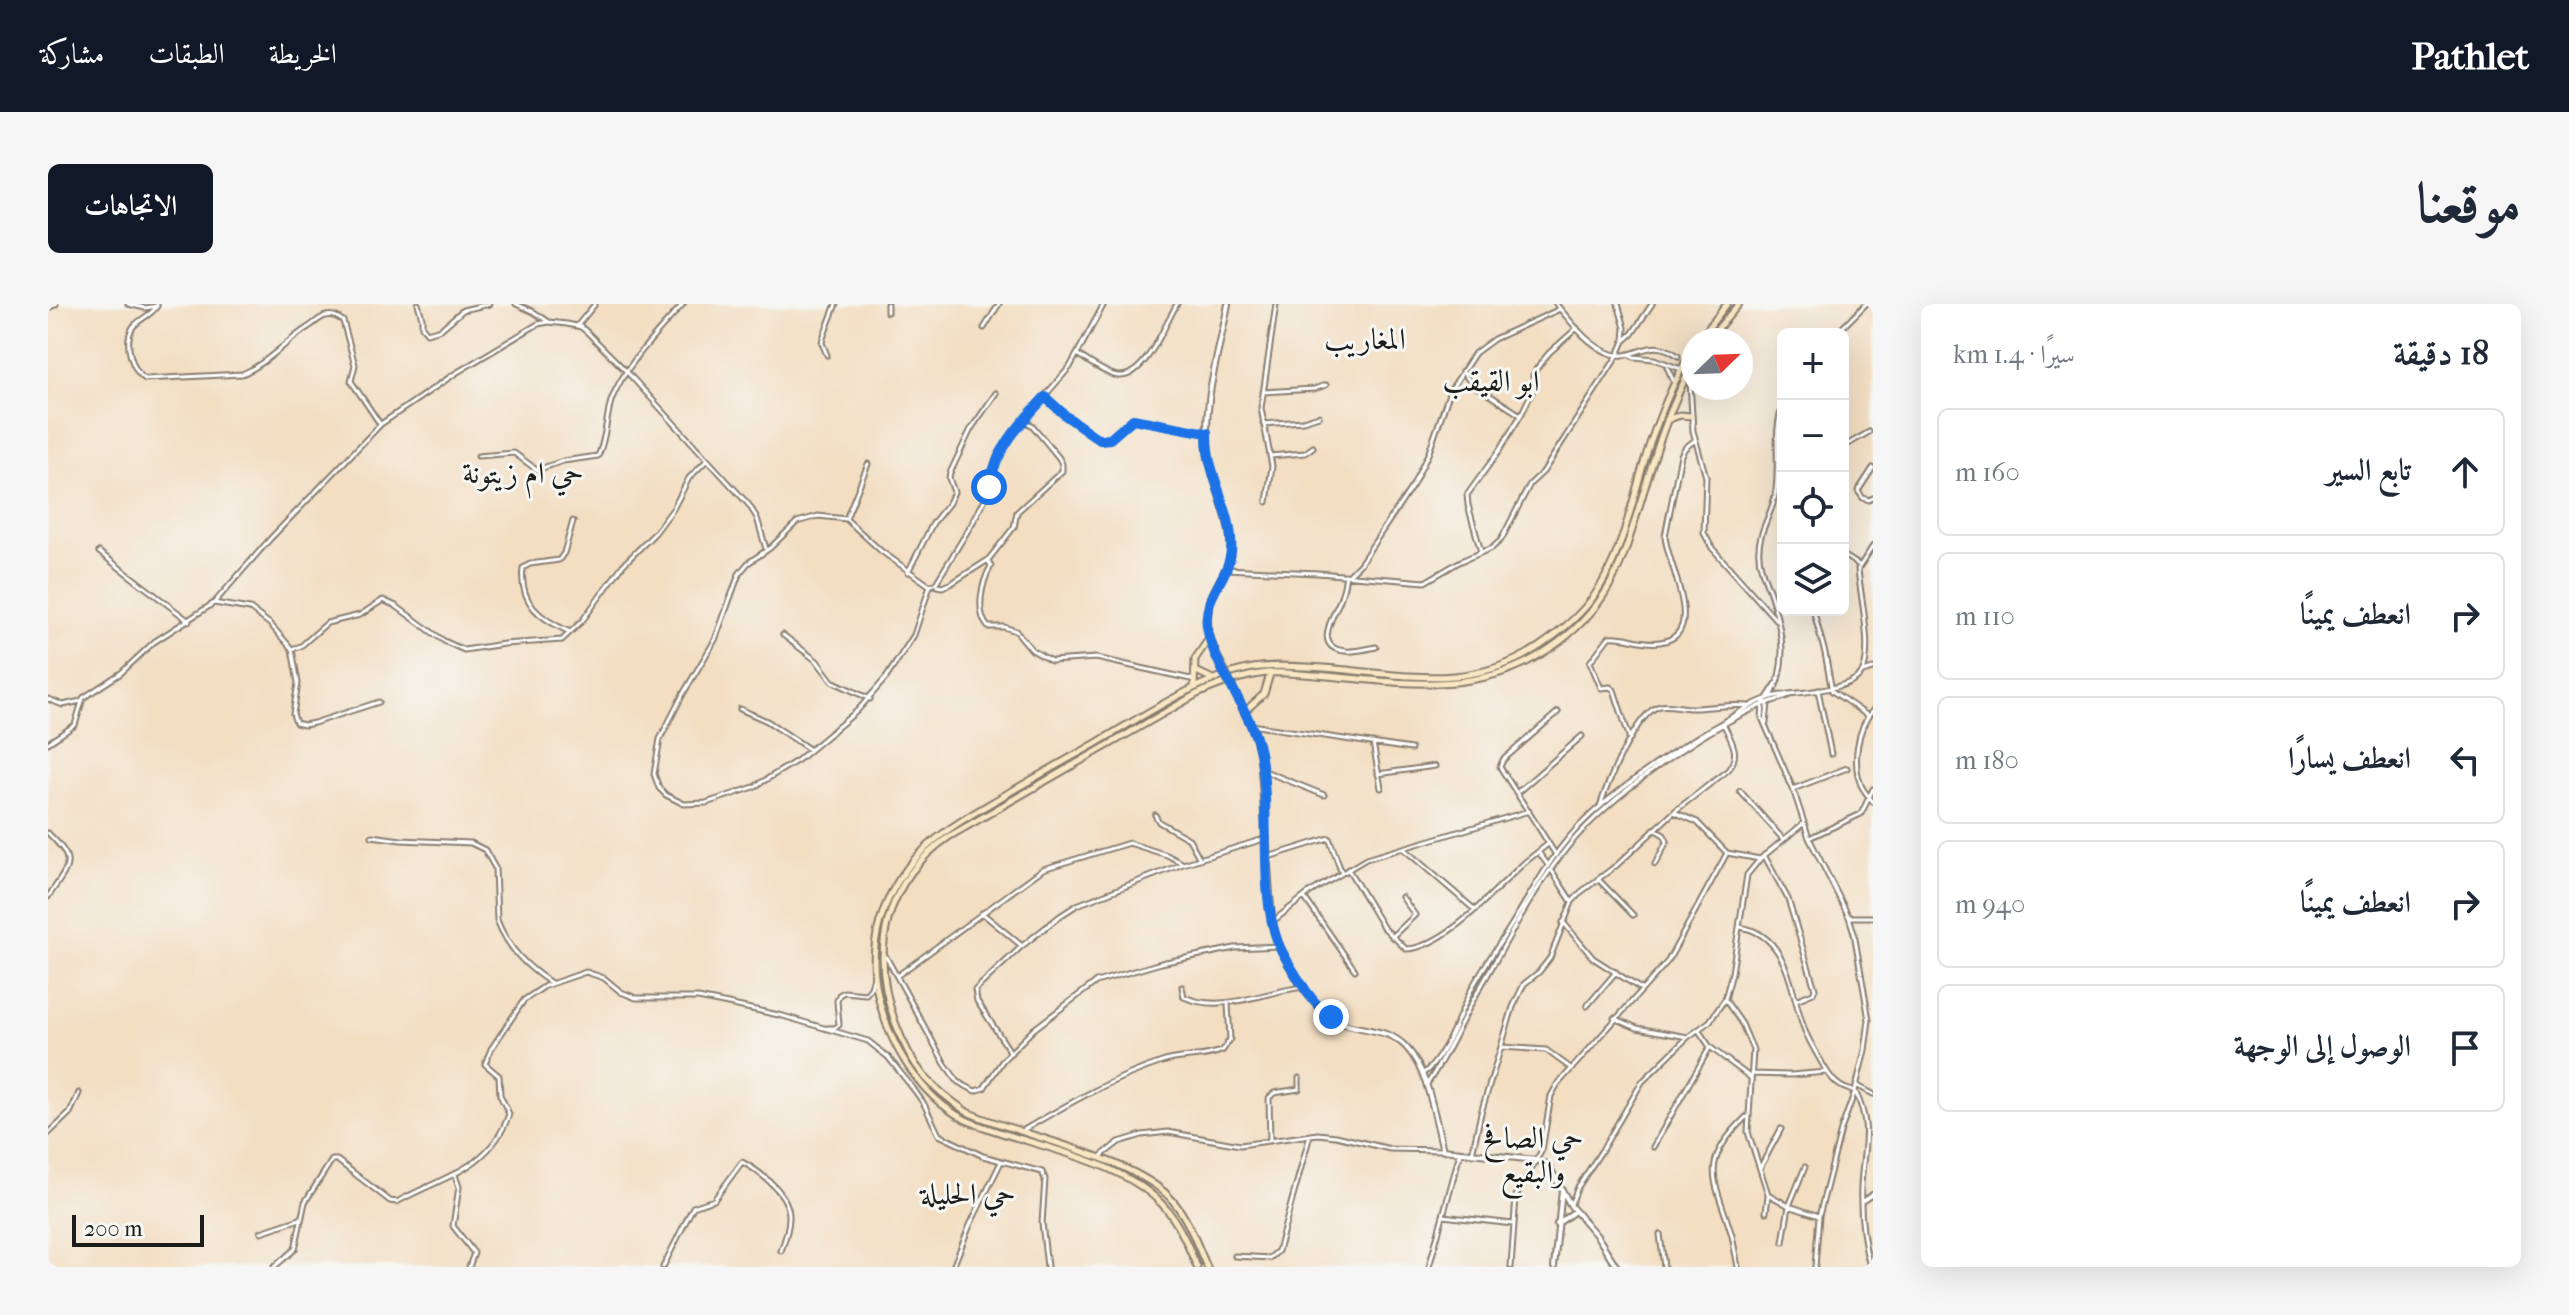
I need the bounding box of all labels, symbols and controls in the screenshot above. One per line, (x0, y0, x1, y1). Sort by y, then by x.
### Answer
text: Pathlet (2411, 34, 2529, 79)
text: مشاركة (40, 37, 104, 70)
text: الطبقات (148, 37, 225, 70)
text: الخريطة (269, 37, 337, 70)
button: الاتجاهات (48, 164, 213, 253)
text: موقعنا (2416, 171, 2521, 236)
district label: المغاريب (1324, 322, 1406, 358)
north arrow (1681, 328, 1753, 400)
map controls (1777, 328, 1849, 616)
button: + (1777, 328, 1849, 400)
text: 18 دقيقة (2393, 333, 2489, 373)
text: سيرًا · 1.4 km (1953, 339, 2075, 370)
district label: ابو القيقب (1442, 364, 1540, 400)
button: − (1777, 400, 1849, 472)
icon: ahead (2443, 450, 2487, 494)
text: تابع السير (2326, 453, 2411, 488)
district label: حي ام زيتونة (462, 456, 584, 499)
text: 160 m (1955, 457, 2020, 488)
route start (971, 469, 1007, 505)
button: locate (1777, 472, 1849, 544)
button: layers (1777, 544, 1849, 616)
icon: right (2443, 594, 2487, 638)
text: انعطف يمينًا (2300, 597, 2411, 632)
text: 110 m (1955, 601, 2015, 632)
icon: left (2443, 738, 2487, 782)
text: انعطف يسارًا (2288, 741, 2411, 776)
text: 180 m (1955, 745, 2019, 776)
icon: right (2443, 882, 2487, 926)
text: انعطف يمينًا (2300, 885, 2411, 920)
text: 940 m (1955, 889, 2025, 920)
route end (1313, 999, 1349, 1035)
icon: arrive (2443, 1026, 2487, 1070)
text: الوصول إلى الوجهة (2234, 1029, 2411, 1064)
district label: حي الصافح والبقيع (1482, 1121, 1584, 1199)
district label: حي الحليلة (918, 1177, 1016, 1218)
scale bar (72, 1211, 204, 1247)
text: 200 m (84, 1216, 143, 1242)

